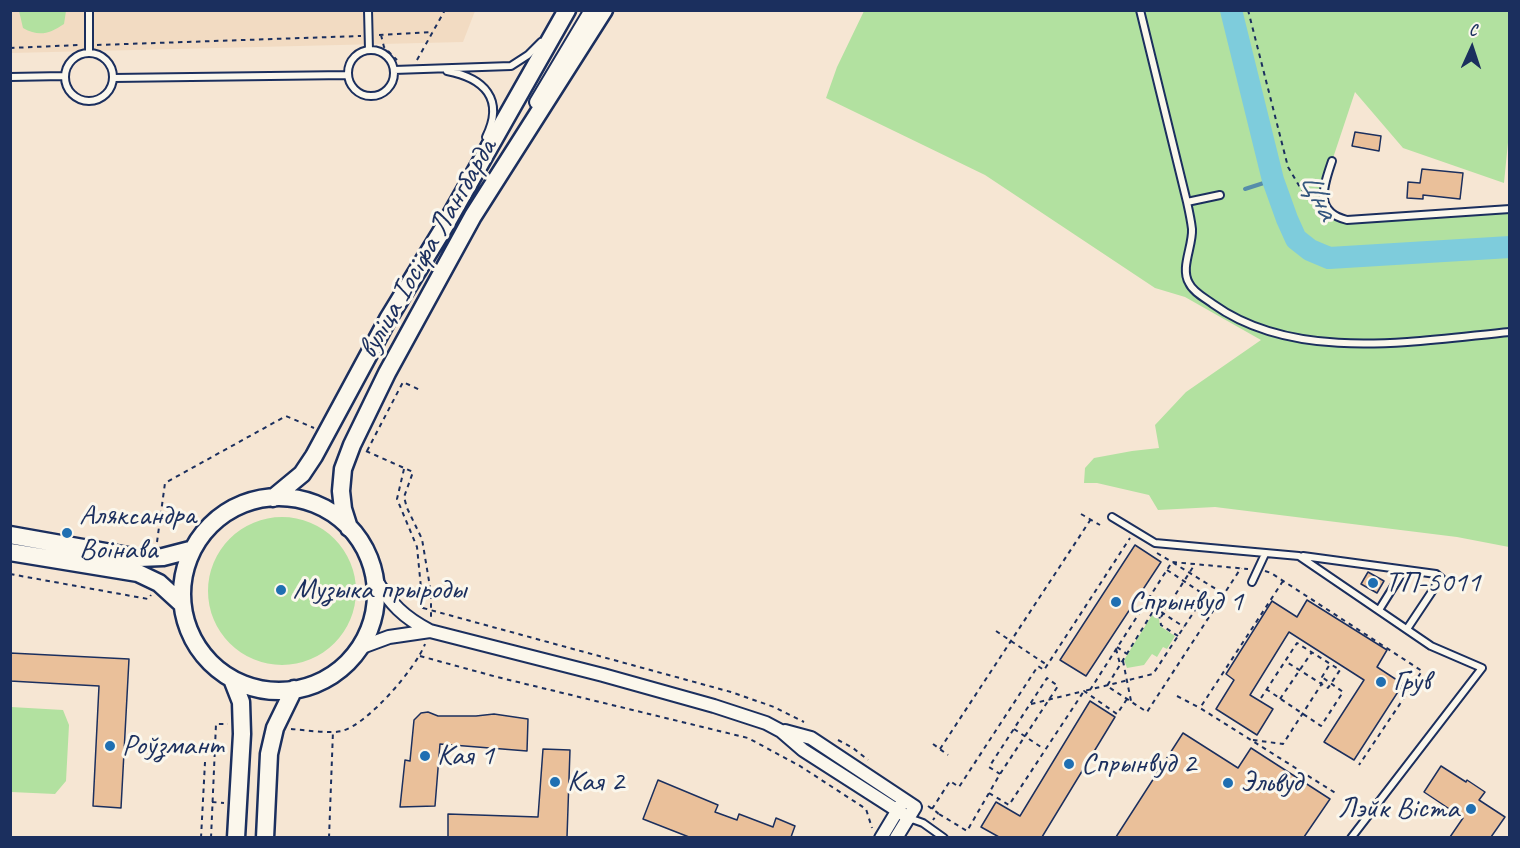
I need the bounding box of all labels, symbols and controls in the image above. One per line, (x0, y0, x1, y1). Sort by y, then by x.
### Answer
north arrow (1442, 18, 1502, 78)
text: С (1468, 20, 1477, 40)
street label: вуліца Іосіфа Лангбарда (351, 133, 505, 365)
water label: Цна (1290, 166, 1346, 226)
place label: Аляксандра Воінава (79, 498, 196, 568)
marker: Аляксандра Воінава (60, 526, 74, 540)
place label: ТП-5011 (1385, 565, 1481, 601)
place label: Музыка прыроды (293, 572, 466, 608)
marker: ТП-5011 (1366, 576, 1380, 590)
marker: Музыка прыроды (274, 583, 288, 597)
place label: Спрынвуд 1 (1128, 584, 1243, 620)
marker: Спрынвуд 1 (1109, 595, 1123, 609)
place label: Грув (1393, 664, 1430, 700)
marker: Грув (1374, 675, 1388, 689)
place label: Роўзмант (122, 728, 223, 764)
place label: Кая 1 (437, 738, 494, 774)
marker: Роўзмант (103, 739, 117, 753)
place label: Спрынвуд 2 (1081, 746, 1196, 782)
marker: Кая 1 (418, 749, 432, 763)
marker: Спрынвуд 2 (1062, 757, 1076, 771)
place label: Кая 2 (567, 764, 624, 800)
place label: Эльвуд (1240, 765, 1302, 801)
marker: Кая 2 (548, 775, 562, 789)
marker: Эльвуд (1221, 776, 1235, 790)
place label: Лэйк Вiста (1338, 791, 1459, 827)
marker: Лэйк Вiста (1464, 802, 1478, 816)

